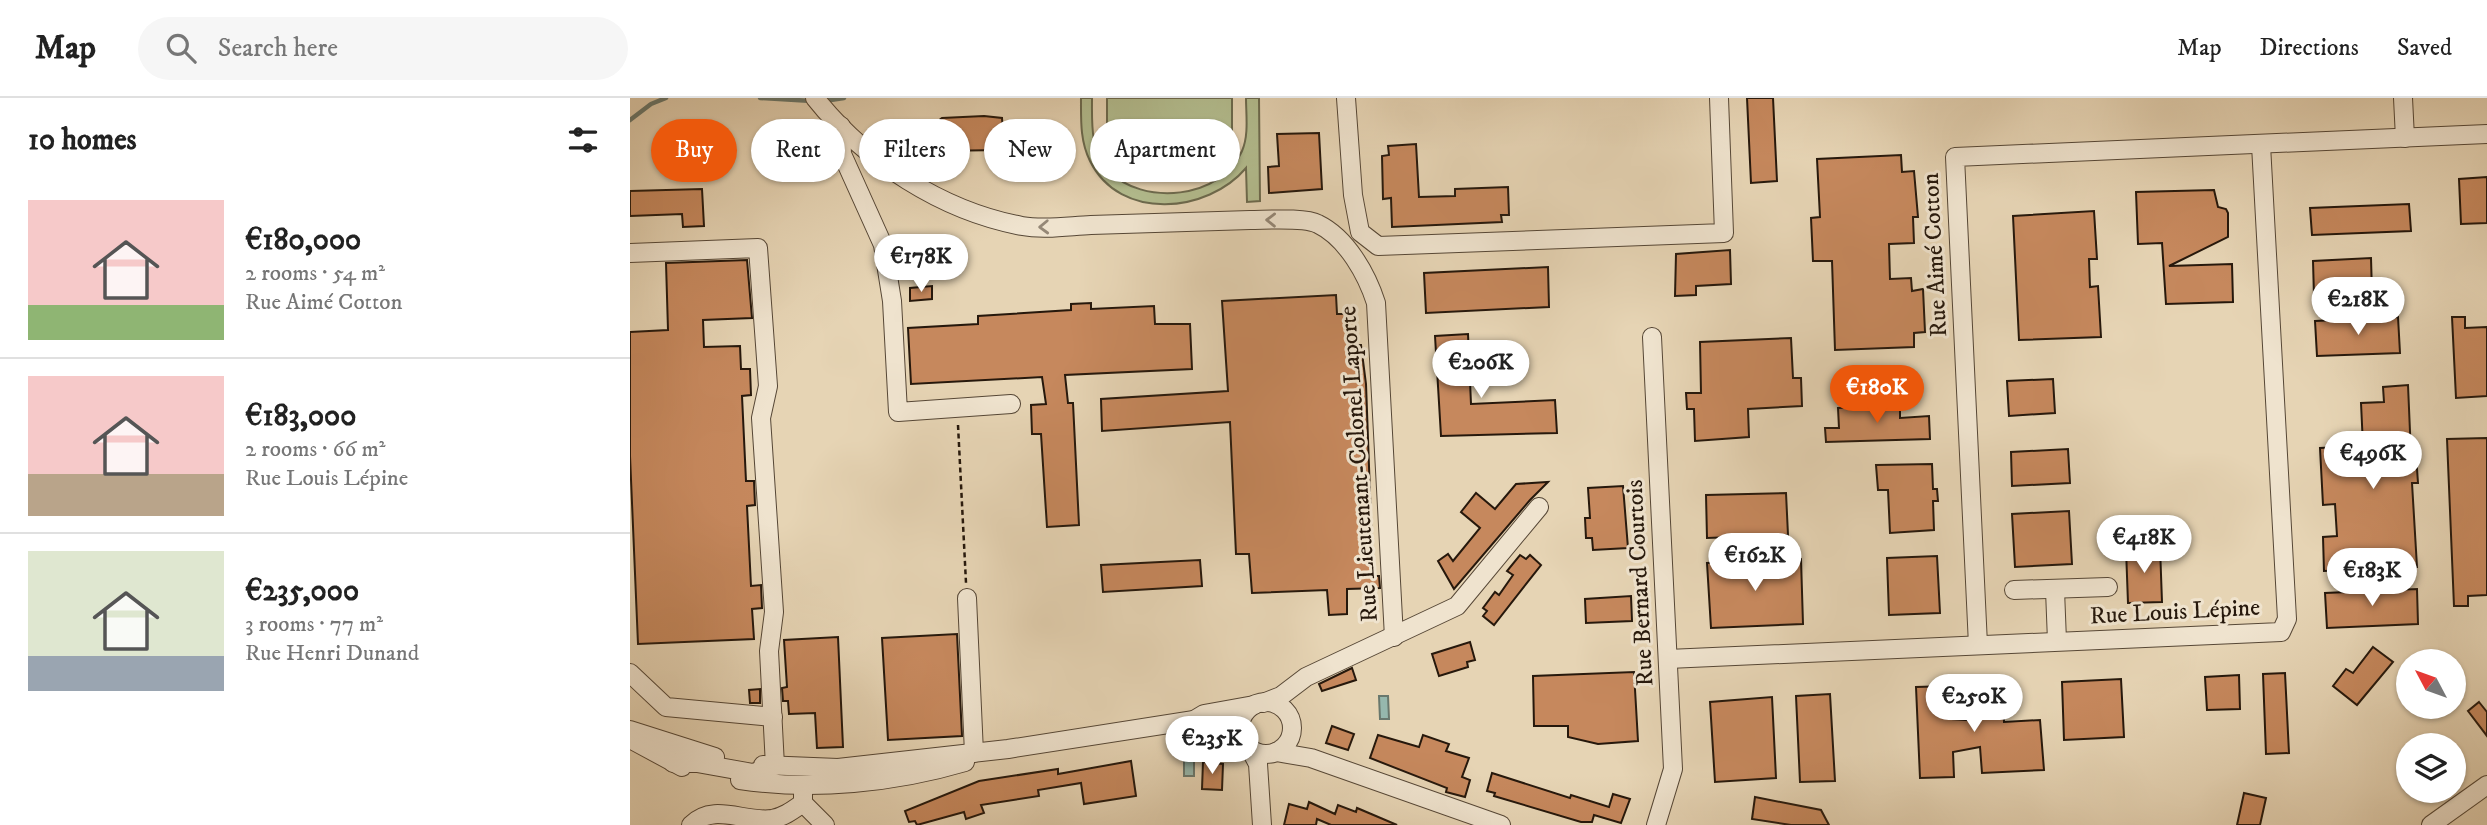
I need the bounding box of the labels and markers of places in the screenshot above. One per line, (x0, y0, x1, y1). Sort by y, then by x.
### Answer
pin: €178K (872, 234, 970, 294)
pin: €218K (2309, 278, 2407, 337)
pin: €206K (1432, 341, 1530, 400)
pin: €180K (1828, 366, 1926, 425)
pin: €496K (2324, 432, 2422, 491)
pin: €418K (2095, 516, 2193, 575)
pin: €162K (1706, 533, 1804, 593)
pin: €183K (2323, 548, 2421, 608)
pin: €250K (1925, 674, 2023, 734)
pin: €235K (1163, 716, 1261, 776)

